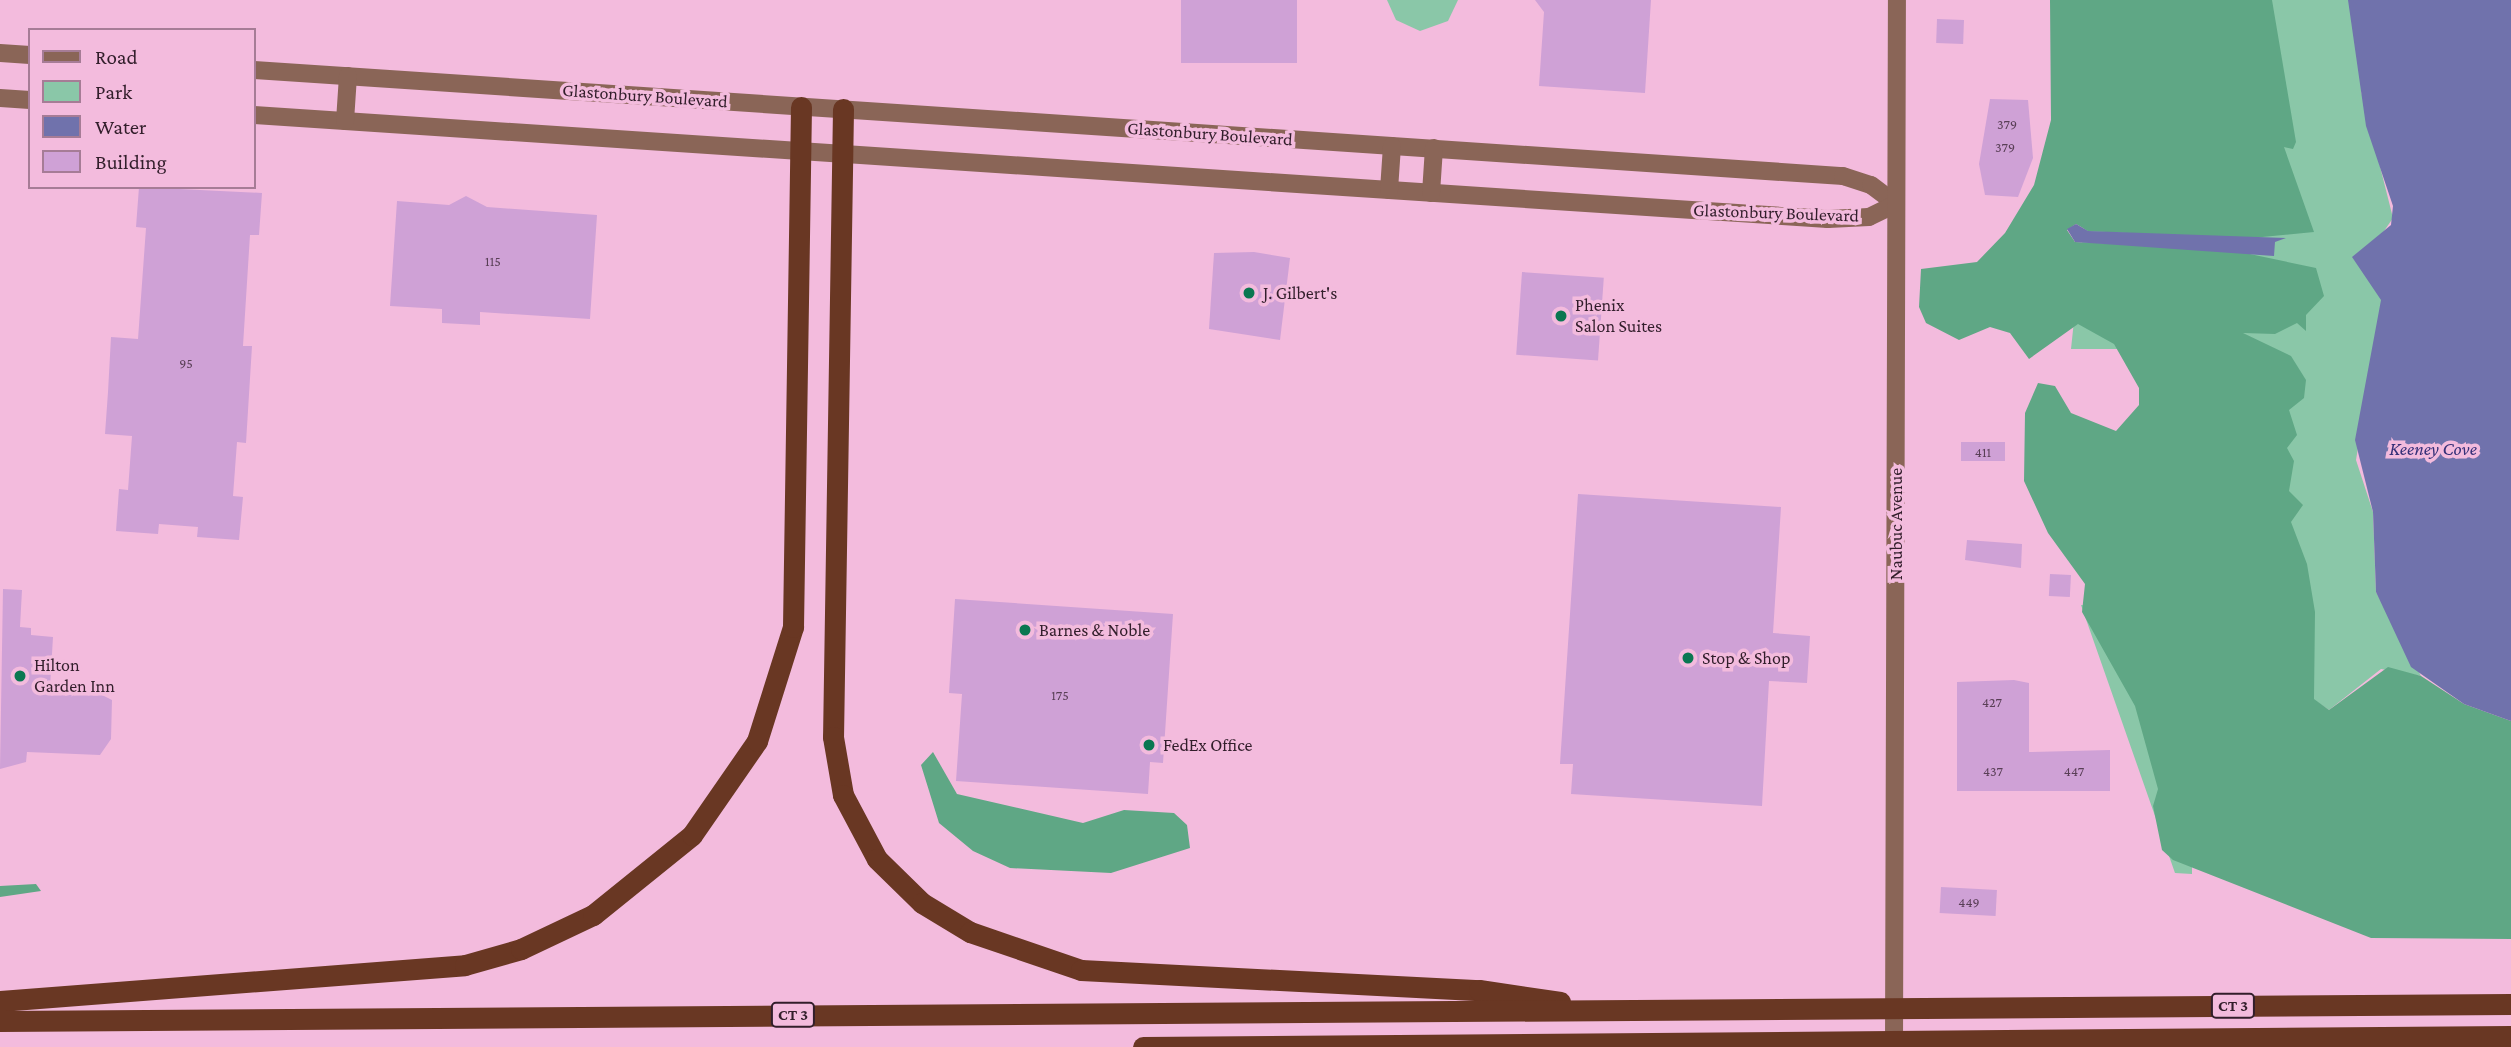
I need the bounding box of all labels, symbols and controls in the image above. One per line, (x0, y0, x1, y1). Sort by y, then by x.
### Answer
legend (28, 28, 256, 189)
text: Road (95, 45, 138, 69)
street label: Glastonbury Boulevard (562, 79, 728, 113)
text: Park (95, 80, 132, 104)
text: Water (95, 115, 147, 139)
house number: 379 (1997, 116, 2017, 132)
street label: Glastonbury Boulevard (1127, 117, 1293, 151)
house number: 379 (1995, 139, 2015, 155)
text: Building (95, 150, 167, 174)
street label: Glastonbury Boulevard (1693, 199, 1859, 227)
house number: 115 (485, 253, 501, 269)
place label: J. Gilbert's (1263, 282, 1337, 304)
marker: J. Gilbert's (1241, 285, 1257, 301)
place label: Phenix Salon Suites (1575, 295, 1662, 338)
marker: Phenix Salon Suites (1553, 308, 1569, 324)
house number: 95 (179, 355, 193, 371)
water label: Keeney Cove (2389, 438, 2477, 460)
house number: 411 (1975, 444, 1991, 460)
street label: Naubuc Avenue (1885, 468, 1907, 580)
place label: Barnes & Noble (1039, 619, 1150, 641)
marker: Barnes & Noble (1017, 622, 1033, 638)
place label: Stop & Shop (1702, 647, 1790, 669)
marker: Stop & Shop (1680, 650, 1696, 666)
place label: Hilton Garden Inn (34, 655, 115, 698)
marker: Hilton Garden Inn (12, 668, 28, 684)
house number: 175 (1051, 687, 1069, 703)
house number: 427 (1982, 694, 2002, 710)
place label: FedEx Office (1163, 734, 1252, 756)
marker: FedEx Office (1141, 737, 1157, 753)
house number: 437 (1983, 763, 2003, 779)
house number: 447 (2064, 763, 2084, 779)
house number: 449 (1958, 894, 1980, 910)
road number: CT 3 (2210, 994, 2256, 1018)
road number: CT 3 (770, 1002, 816, 1028)

